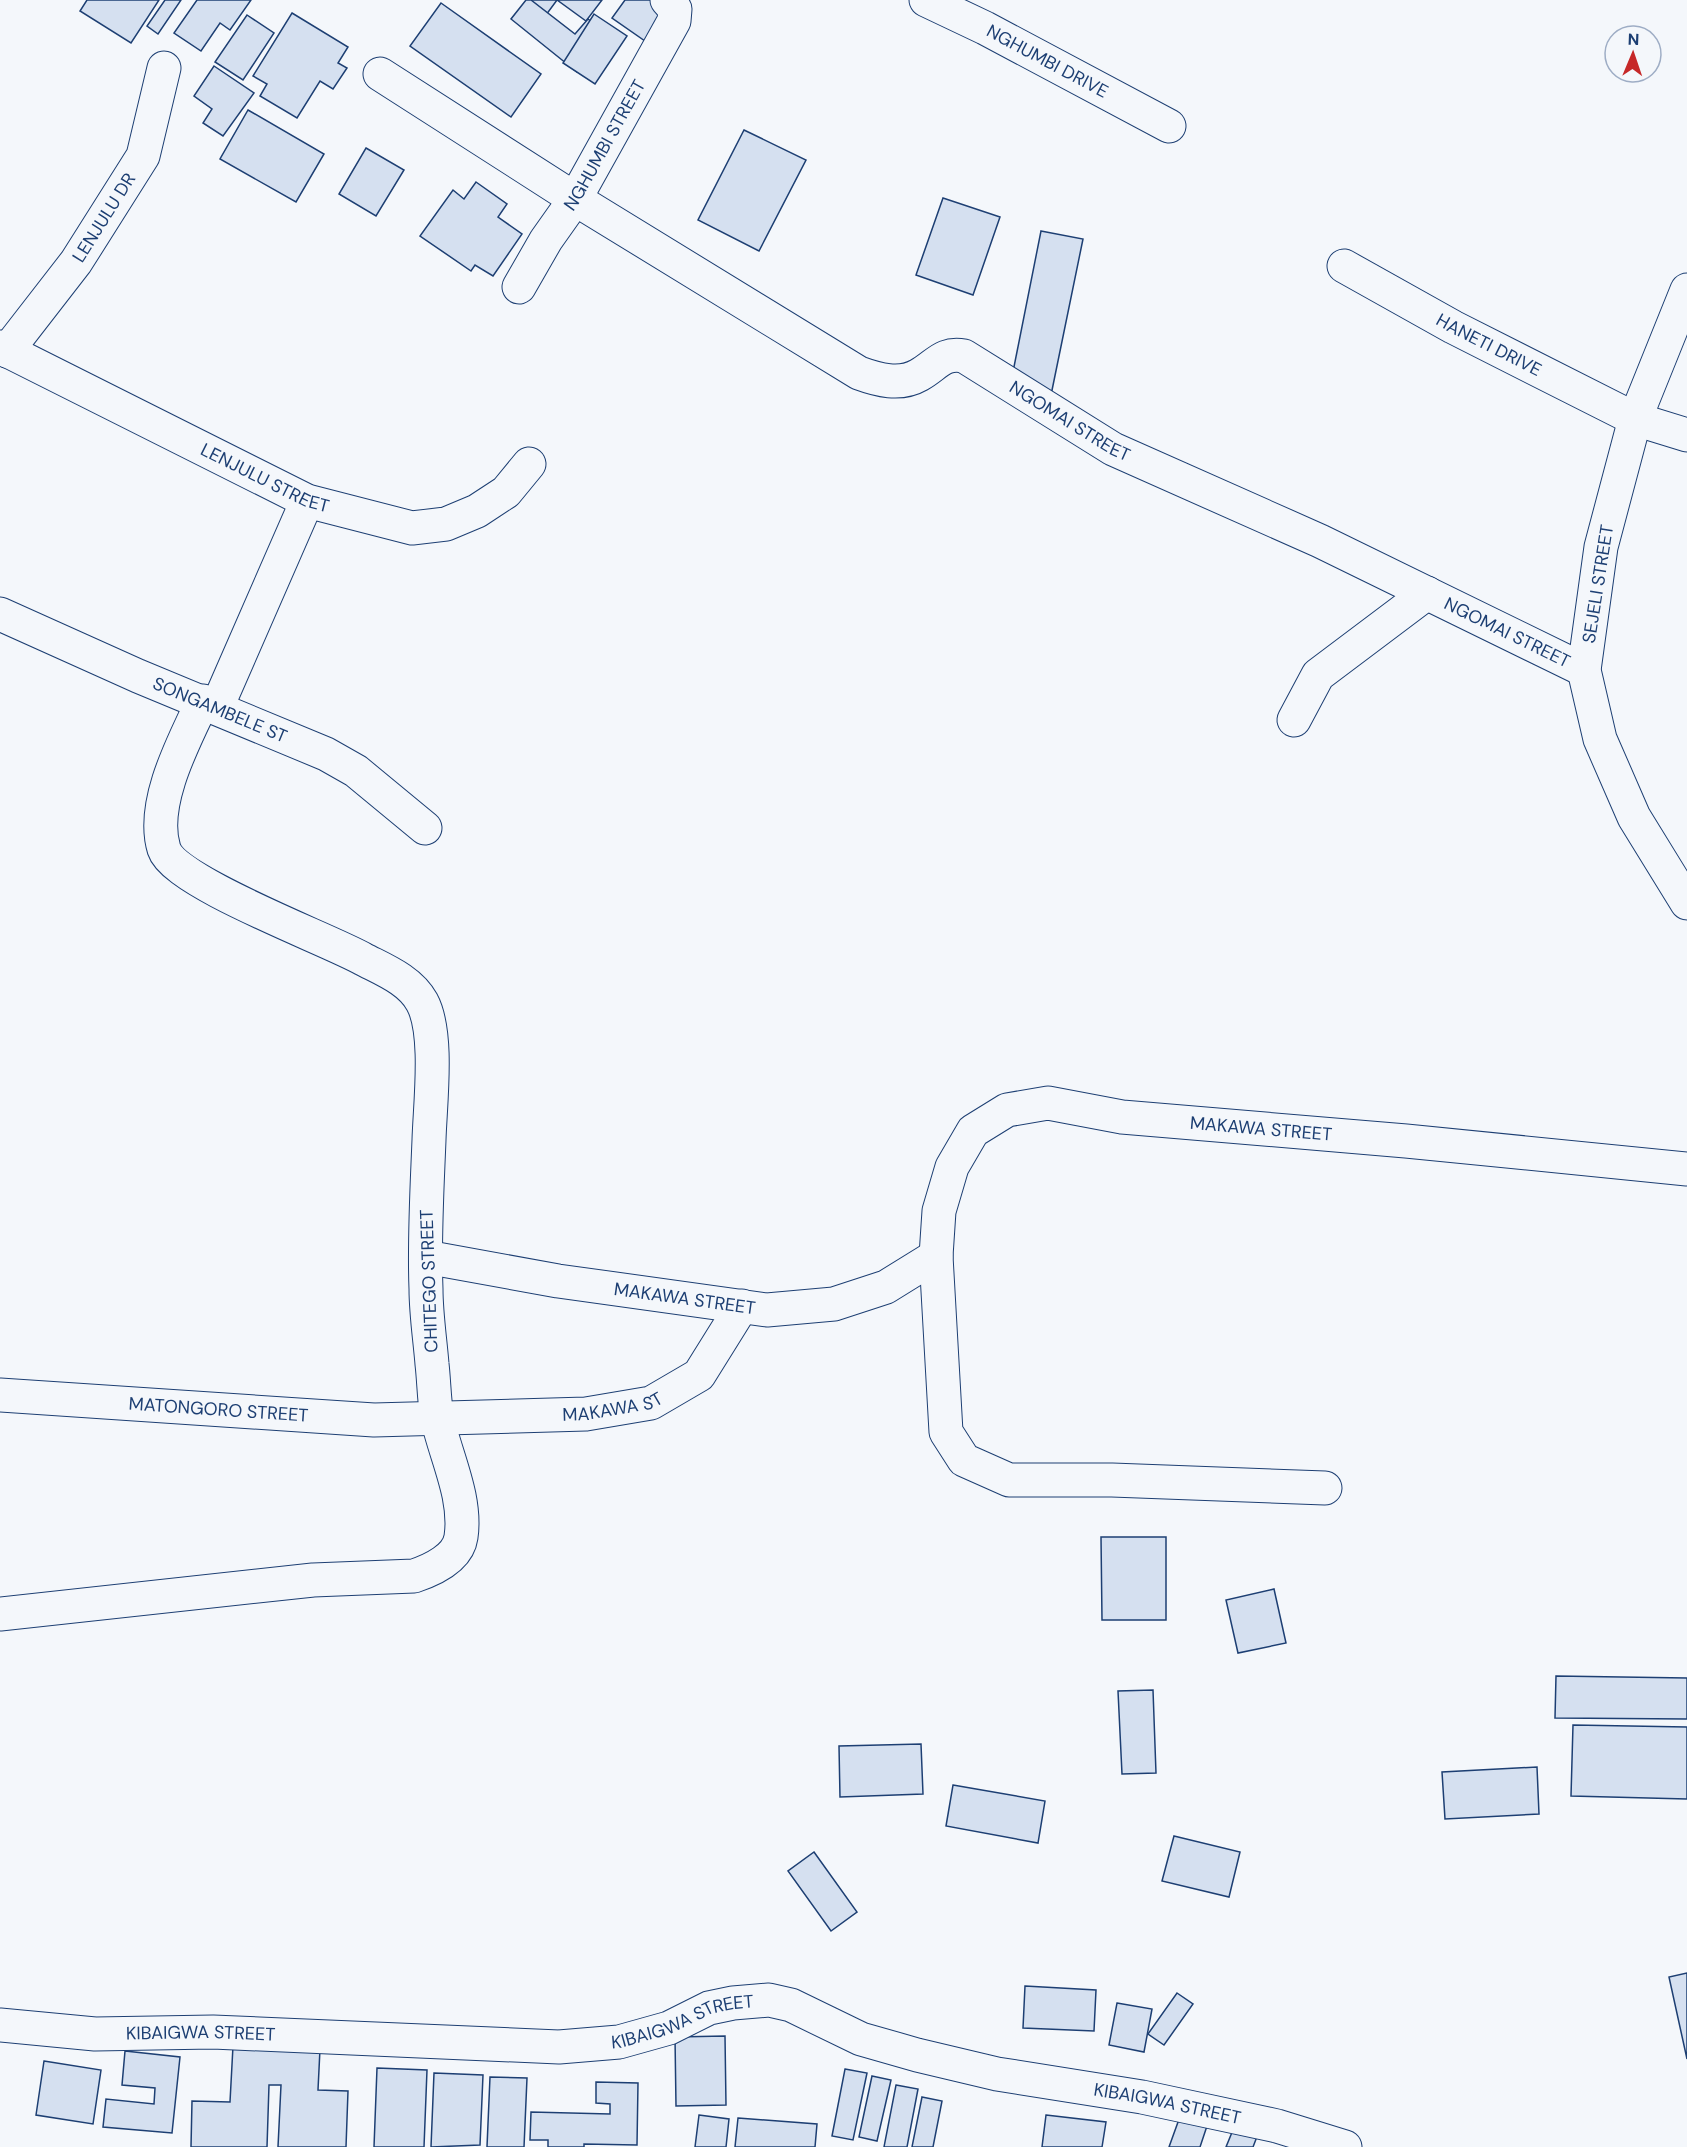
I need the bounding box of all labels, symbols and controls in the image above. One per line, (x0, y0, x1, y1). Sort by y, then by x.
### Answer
street label: NGHUMBI DRIVE (982, 19, 1112, 103)
north arrow (1603, 24, 1663, 84)
text: N (1627, 29, 1640, 50)
street label: NGHUMBI STREET (558, 75, 651, 215)
street label: LENJULU DR (67, 168, 141, 267)
street label: HANETI DRIVE (1432, 308, 1546, 382)
street label: NGOMAI STREET (1005, 375, 1134, 467)
street label: LENJULU STREET (197, 438, 332, 518)
street label: SEJELI STREET (1577, 523, 1619, 645)
street label: NGOMAI STREET (1440, 592, 1574, 673)
street label: SONGAMBELE ST (149, 671, 291, 749)
street label: MAKAWA STREET (1189, 1111, 1333, 1147)
street label: CHITEGO STREET (415, 1209, 443, 1353)
street label: MAKAWA STREET (612, 1277, 757, 1320)
street label: MAKAWA ST (562, 1387, 667, 1427)
street label: MATONGORO STREET (128, 1392, 309, 1428)
street label: KIBAIGWA STREET (610, 1989, 755, 2055)
street label: KIBAIGWA STREET (126, 2020, 276, 2047)
street label: KIBAIGWA STREET (1092, 2078, 1243, 2130)

